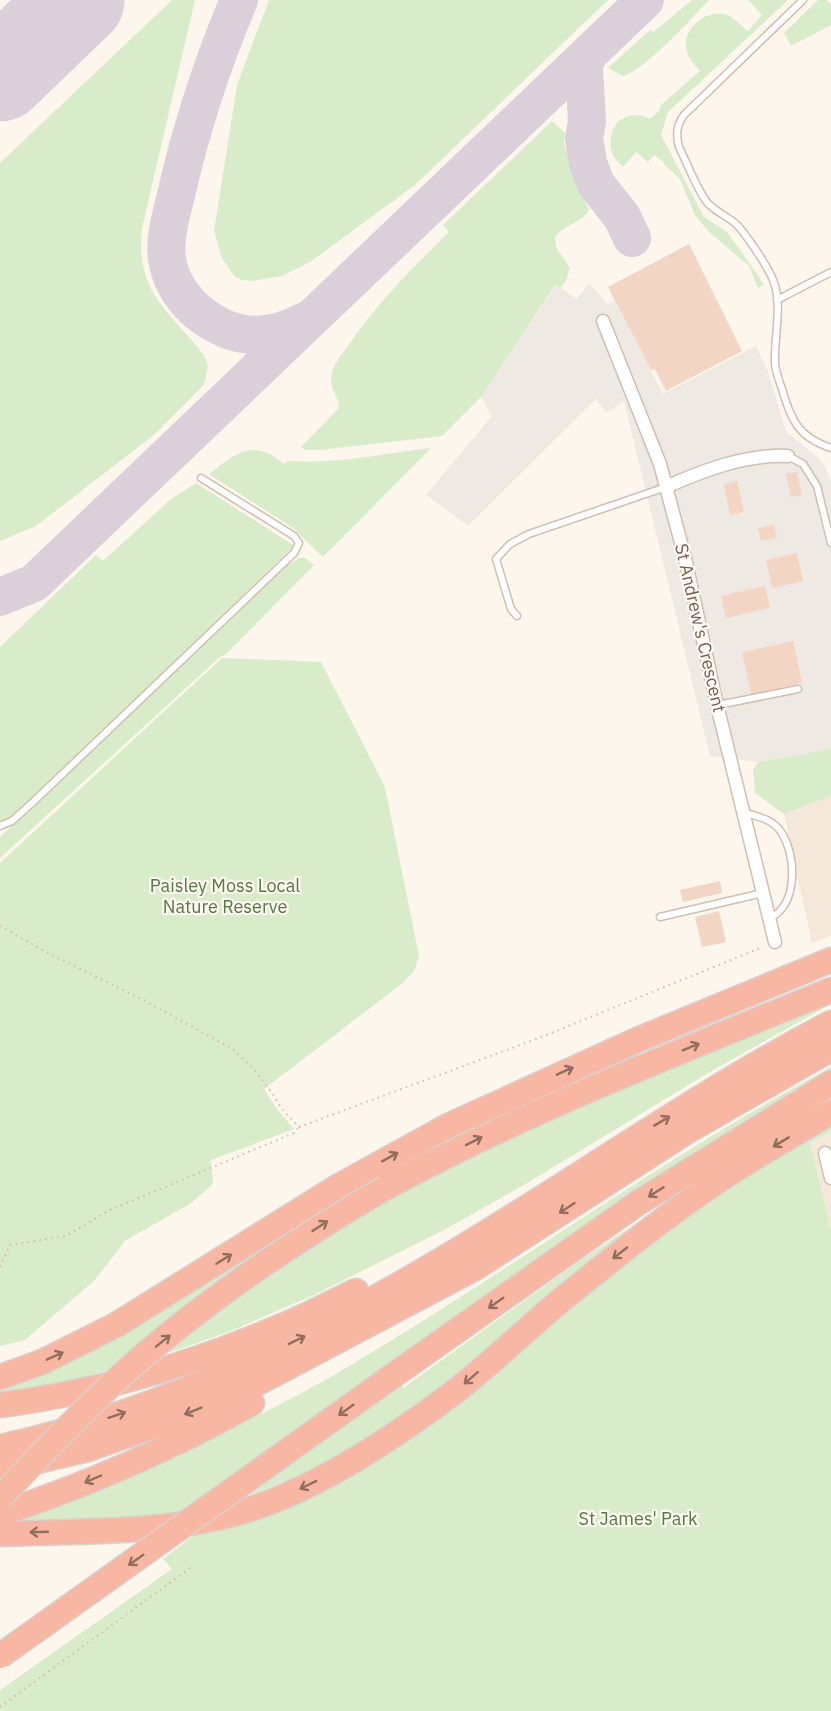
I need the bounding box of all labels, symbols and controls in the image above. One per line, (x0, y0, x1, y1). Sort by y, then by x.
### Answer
street label: St Andrew's Crescent (670, 541, 731, 715)
park label: Paisley Moss Local Nature Reserve (150, 874, 300, 918)
one-way arrow (682, 1041, 700, 1052)
one-way arrow (555, 1065, 573, 1077)
one-way arrow (653, 1115, 670, 1127)
one-way arrow (464, 1135, 482, 1147)
one-way arrow (773, 1136, 790, 1148)
one-way arrow (381, 1151, 398, 1163)
one-way arrow (648, 1186, 665, 1198)
one-way arrow (559, 1203, 576, 1215)
one-way arrow (312, 1220, 328, 1232)
one-way arrow (613, 1246, 629, 1259)
one-way arrow (215, 1253, 232, 1265)
one-way arrow (489, 1297, 505, 1309)
one-way arrow (155, 1334, 171, 1347)
one-way arrow (288, 1334, 306, 1346)
one-way arrow (45, 1350, 63, 1361)
one-way arrow (464, 1371, 479, 1385)
one-way arrow (339, 1404, 355, 1416)
one-way arrow (184, 1406, 203, 1417)
one-way arrow (107, 1409, 126, 1420)
one-way arrow (85, 1474, 103, 1485)
one-way arrow (300, 1480, 318, 1491)
park label: St James' Park (578, 1507, 698, 1530)
one-way arrow (30, 1527, 50, 1538)
one-way arrow (129, 1553, 145, 1566)

